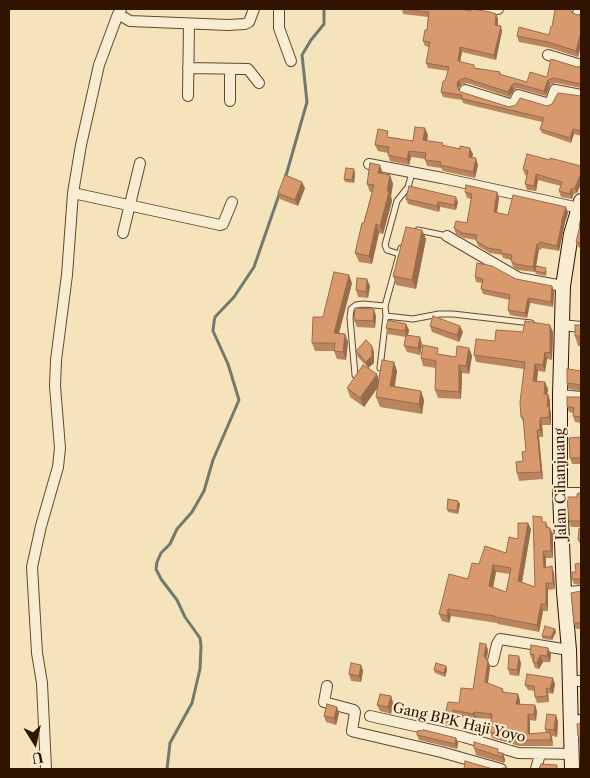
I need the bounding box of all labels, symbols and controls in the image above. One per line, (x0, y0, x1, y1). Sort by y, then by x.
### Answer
street label: Jalan Cihanjuang (552, 428, 570, 540)
street label: Gang BPK Haji Yoyo (391, 700, 527, 746)
north arrow (10, 718, 60, 768)
text: U (30, 748, 45, 768)

